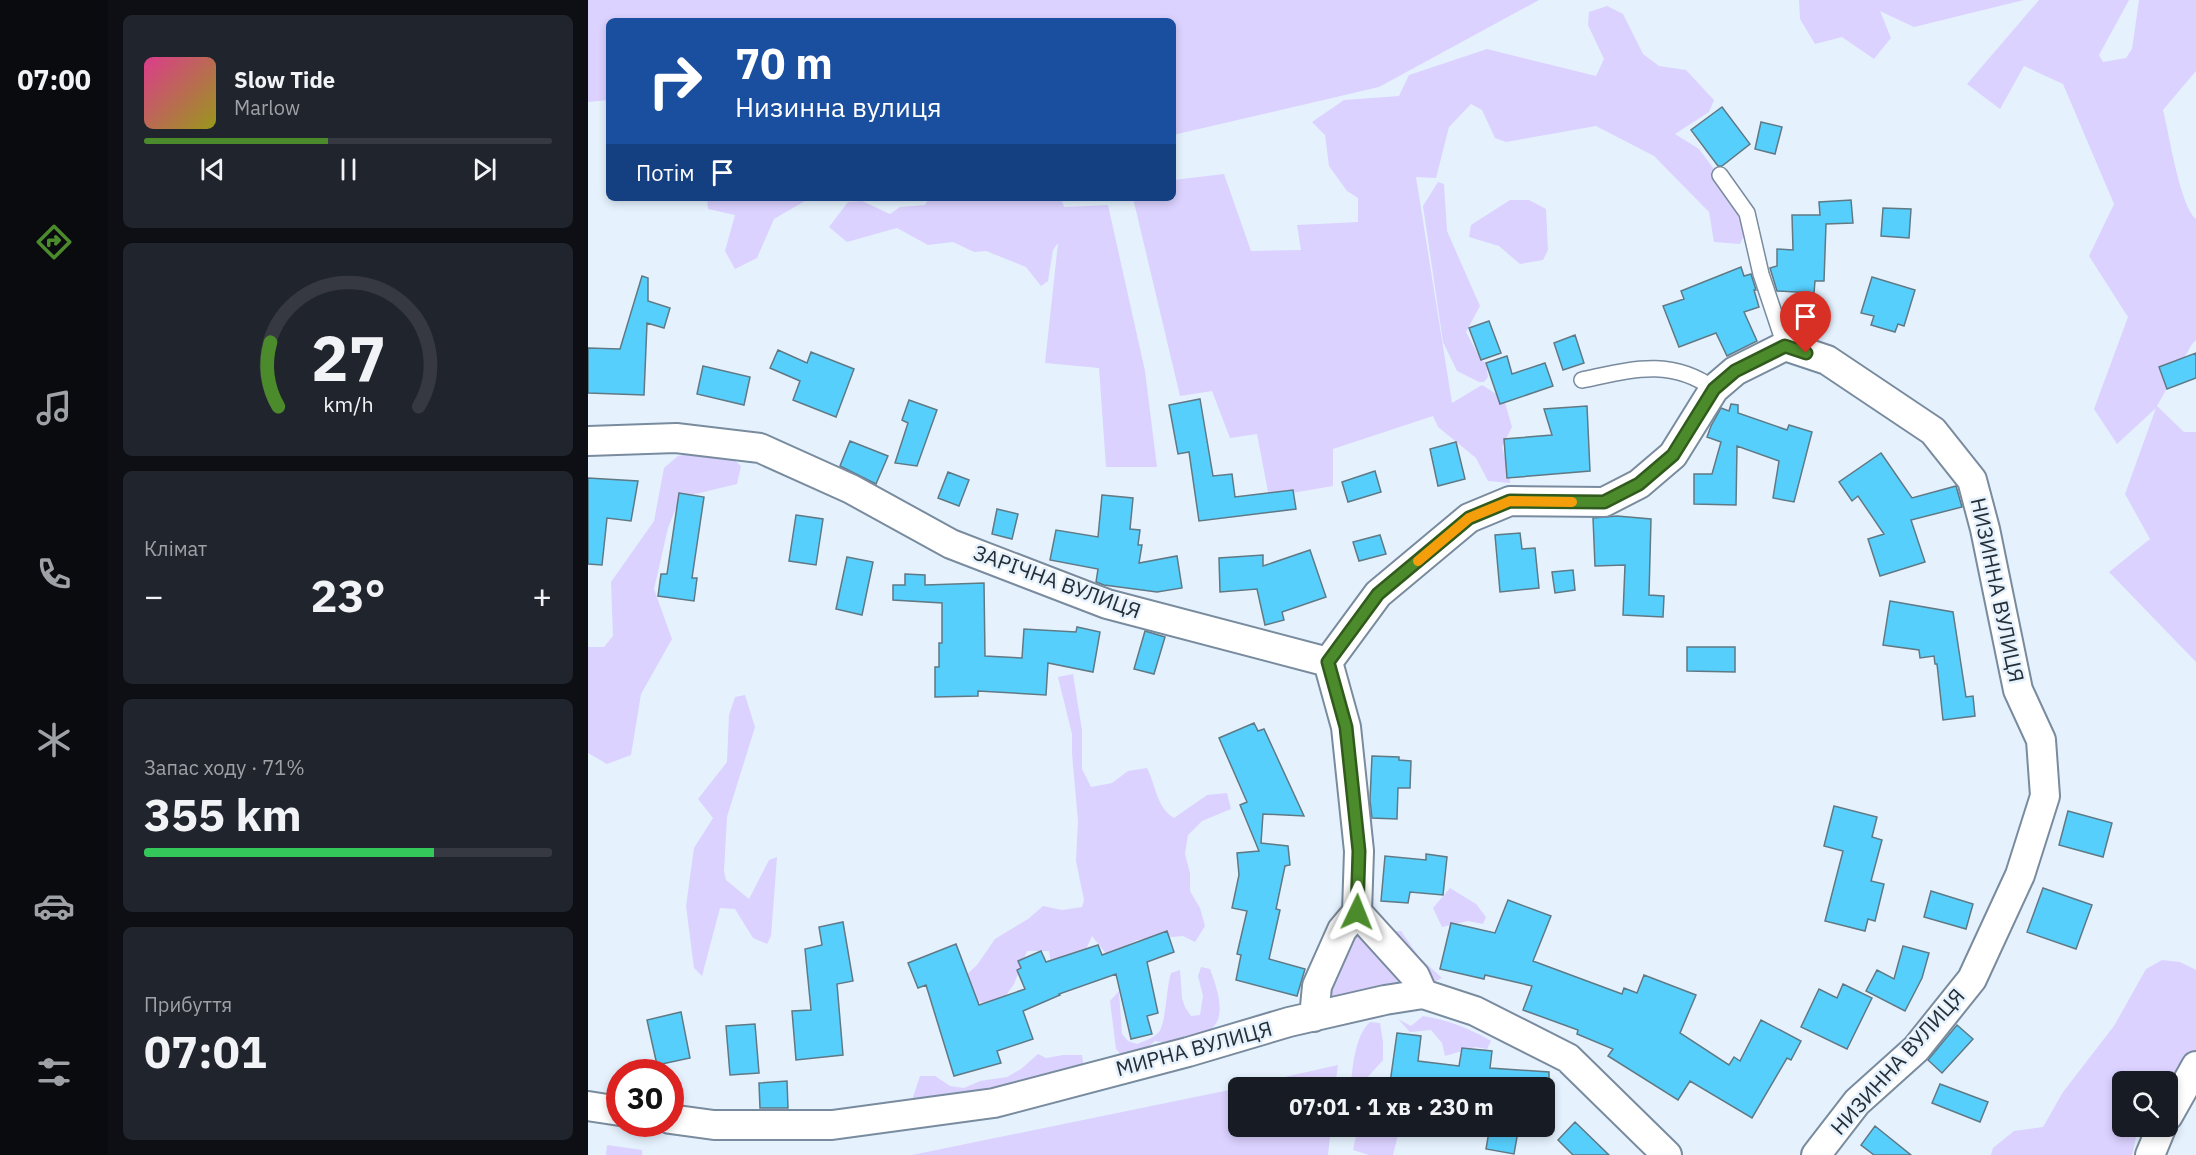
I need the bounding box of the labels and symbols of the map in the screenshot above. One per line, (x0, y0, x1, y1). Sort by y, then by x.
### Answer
pin (1780, 291, 1831, 353)
street label: НИЗИННА ВУЛИЦЯ (1965, 495, 2031, 685)
street label: ЗАРІЧНА ВУЛИЦЯ (970, 538, 1145, 624)
position arrow (1325, 880, 1389, 944)
street label: НИЗИННА ВУЛИЦЯ (1824, 982, 1971, 1141)
street label: МИРНА ВУЛИЦЯ (1113, 1014, 1275, 1082)
speed limit sign: 30 (606, 1059, 684, 1137)

